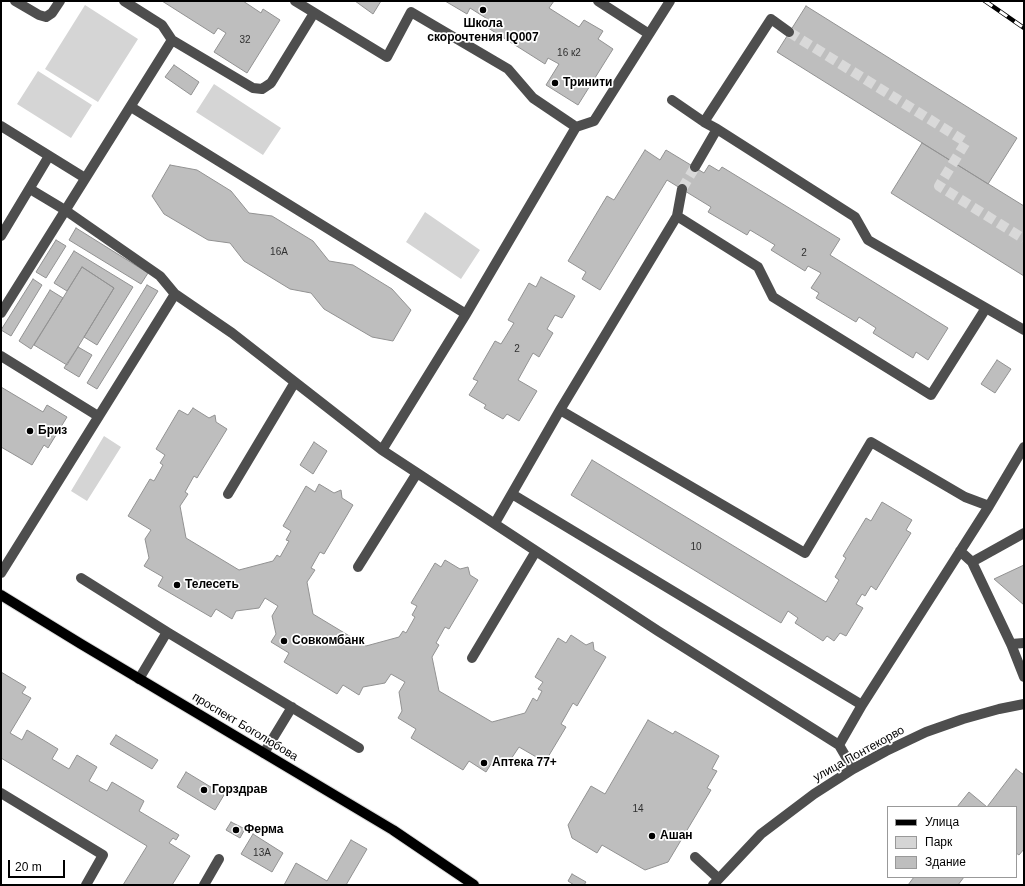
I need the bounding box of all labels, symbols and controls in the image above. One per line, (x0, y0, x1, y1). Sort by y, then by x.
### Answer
marker: Школа скорочтения IQ007 (478, 5, 488, 15)
place label: Школа скорочтения IQ007 (427, 17, 539, 45)
house number: 32 (239, 34, 251, 46)
house number: 16 к2 (557, 47, 581, 59)
place label: Тринити (563, 76, 612, 90)
marker: Тринити (550, 78, 560, 88)
house number: 16А (270, 246, 288, 258)
house number: 2 (801, 247, 807, 259)
house number: 2 (514, 343, 520, 355)
place label: Бриз (38, 424, 67, 438)
marker: Бриз (25, 426, 35, 436)
house number: 10 (690, 541, 702, 553)
place label: Телесеть (185, 578, 239, 592)
marker: Телесеть (172, 580, 182, 590)
place label: Совкомбанк (292, 634, 364, 648)
marker: Совкомбанк (279, 636, 289, 646)
street label: проспект Боголюбова (190, 690, 300, 764)
street label: улица Понтекорво (811, 723, 907, 785)
place label: Аптека 77+ (492, 756, 557, 770)
marker: Аптека 77+ (479, 758, 489, 768)
place label: Горздрав (212, 783, 268, 797)
marker: Горздрав (199, 785, 209, 795)
house number: 14 (632, 803, 644, 815)
legend (887, 806, 1017, 878)
text: Улица (925, 815, 959, 829)
place label: Ферма (244, 823, 283, 837)
marker: Ферма (231, 825, 241, 835)
place label: Ашан (660, 829, 693, 843)
marker: Ашан (647, 831, 657, 841)
text: Парк (925, 835, 952, 849)
house number: 13А (253, 847, 271, 859)
scale bar (10, 852, 67, 878)
text: Здание (925, 855, 966, 869)
text: 20 m (15, 860, 42, 874)

